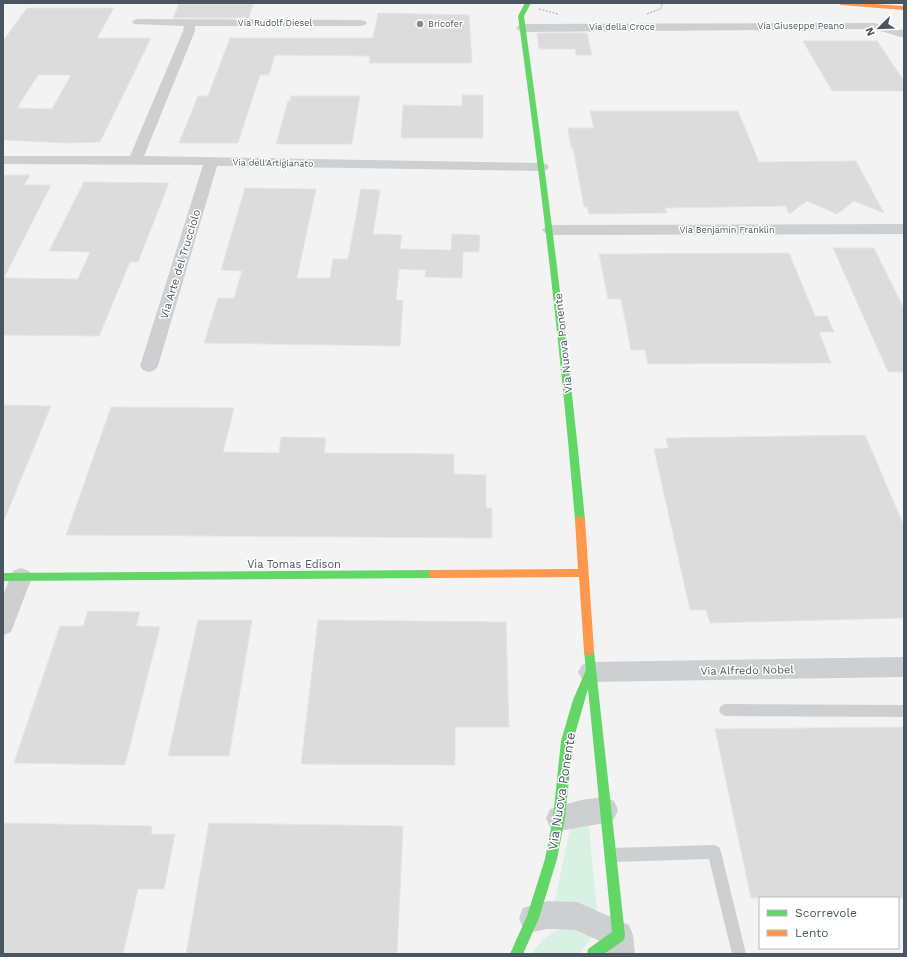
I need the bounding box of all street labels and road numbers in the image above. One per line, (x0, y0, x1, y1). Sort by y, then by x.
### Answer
street label: Via Rudolf Diesel (238, 18, 312, 28)
street label: Via Giuseppe Peano (758, 21, 844, 31)
street label: Via della Croce (589, 22, 655, 32)
street label: Via dell'Artigianato (232, 157, 314, 169)
street label: Via Arte del Trucciolo (158, 208, 203, 321)
street label: Via Benjamin Franklin (679, 225, 775, 235)
street label: Via Nuova Ponente (552, 292, 575, 394)
street label: Via Tomas Edison (247, 558, 341, 571)
street label: Via Alfredo Nobel (700, 663, 794, 678)
street label: Via Nuova Ponente (545, 731, 578, 851)

